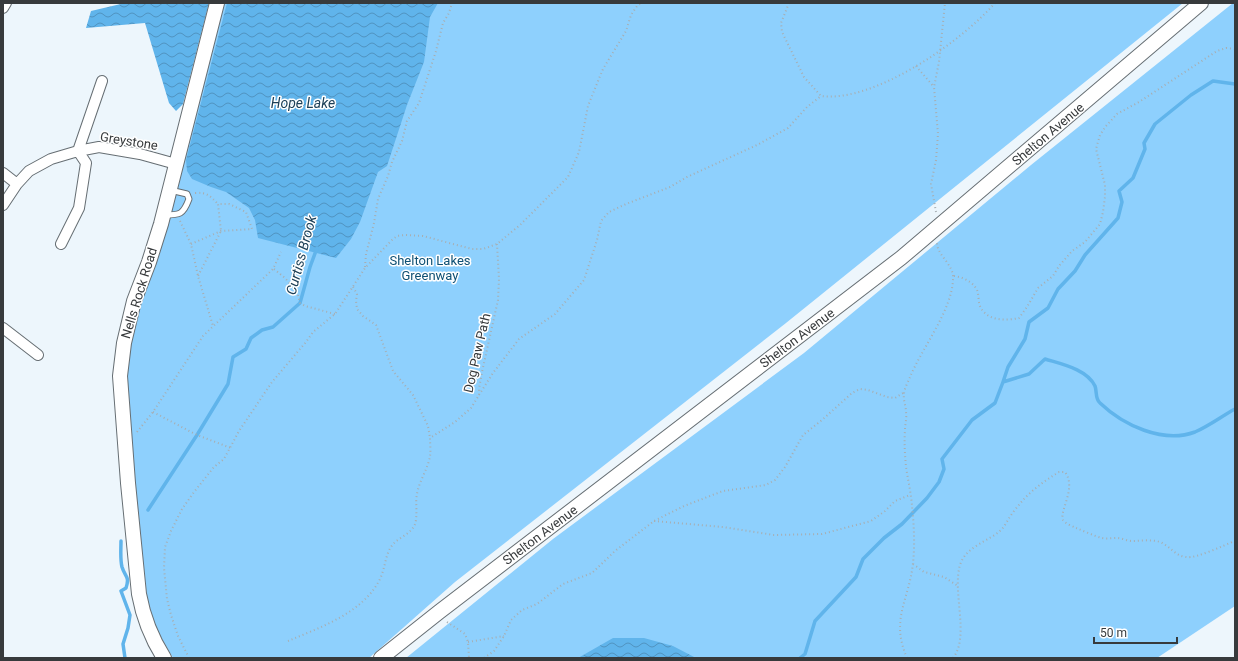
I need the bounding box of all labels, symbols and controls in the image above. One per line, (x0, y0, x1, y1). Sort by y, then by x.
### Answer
water label: Hope Lake (271, 95, 335, 111)
street label: Shelton Avenue (1009, 99, 1087, 168)
street label: Greystone (99, 129, 159, 153)
water label: Curtiss Brook (283, 212, 320, 297)
street label: Nells Rock Road (118, 246, 160, 340)
park label: Shelton Lakes Greenway (389, 253, 471, 283)
street label: Shelton Avenue (757, 305, 837, 371)
street label: Dog Paw Path (461, 312, 493, 394)
street label: Shelton Avenue (500, 502, 580, 568)
scale bar (1094, 619, 1177, 645)
text: 50 m (1100, 626, 1127, 640)

